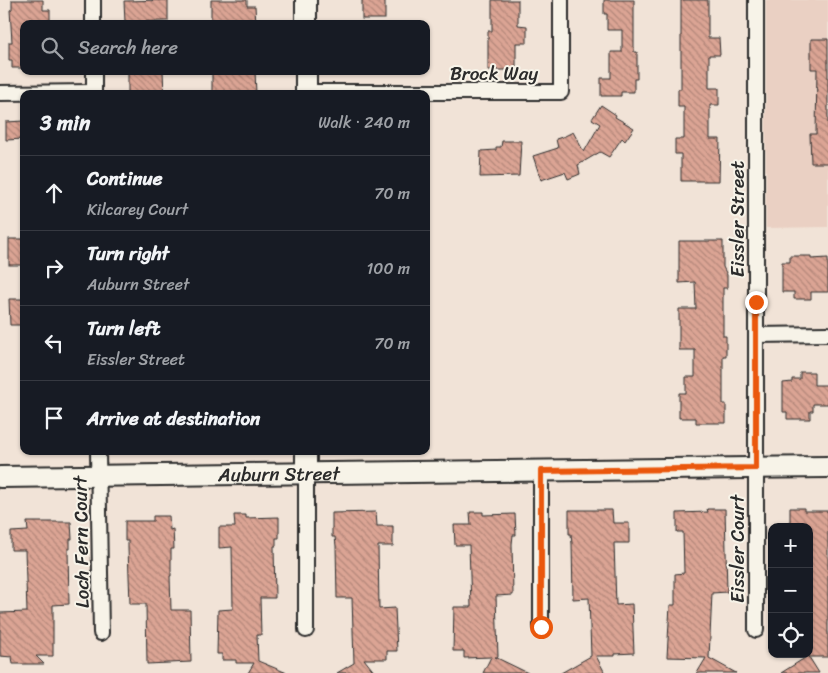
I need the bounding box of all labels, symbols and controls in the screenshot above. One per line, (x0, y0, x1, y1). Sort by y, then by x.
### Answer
search box (20, 20, 430, 75)
text: Search here (78, 31, 178, 64)
icon: search (38, 34, 66, 62)
street label: Brock Way (450, 57, 538, 90)
text: 3 min (40, 104, 90, 142)
text: Walk · 240 m (318, 108, 410, 137)
street label: Eissler Street (721, 161, 754, 277)
text: Continue (87, 162, 163, 195)
icon: ahead (40, 179, 68, 207)
text: 70 m (374, 179, 410, 208)
text: Kilcarey Court (87, 195, 188, 224)
text: Turn right (87, 237, 169, 270)
icon: right (40, 254, 68, 282)
text: 100 m (366, 254, 410, 283)
text: Auburn Street (87, 270, 189, 299)
route end (745, 291, 768, 314)
text: Turn left (87, 312, 160, 345)
icon: left (40, 329, 68, 357)
text: 70 m (374, 329, 410, 358)
text: Eissler Street (87, 345, 185, 374)
text: Arrive at destination (87, 402, 260, 435)
icon: arrive (40, 404, 68, 432)
street label: Auburn Street (217, 456, 341, 491)
street label: Loch Fern Court (63, 474, 99, 608)
street label: Eissler Court (721, 494, 754, 603)
map controls (768, 523, 813, 658)
button: + (768, 523, 813, 568)
button: − (768, 568, 813, 613)
button: locate (768, 613, 813, 658)
route start (530, 616, 553, 639)

